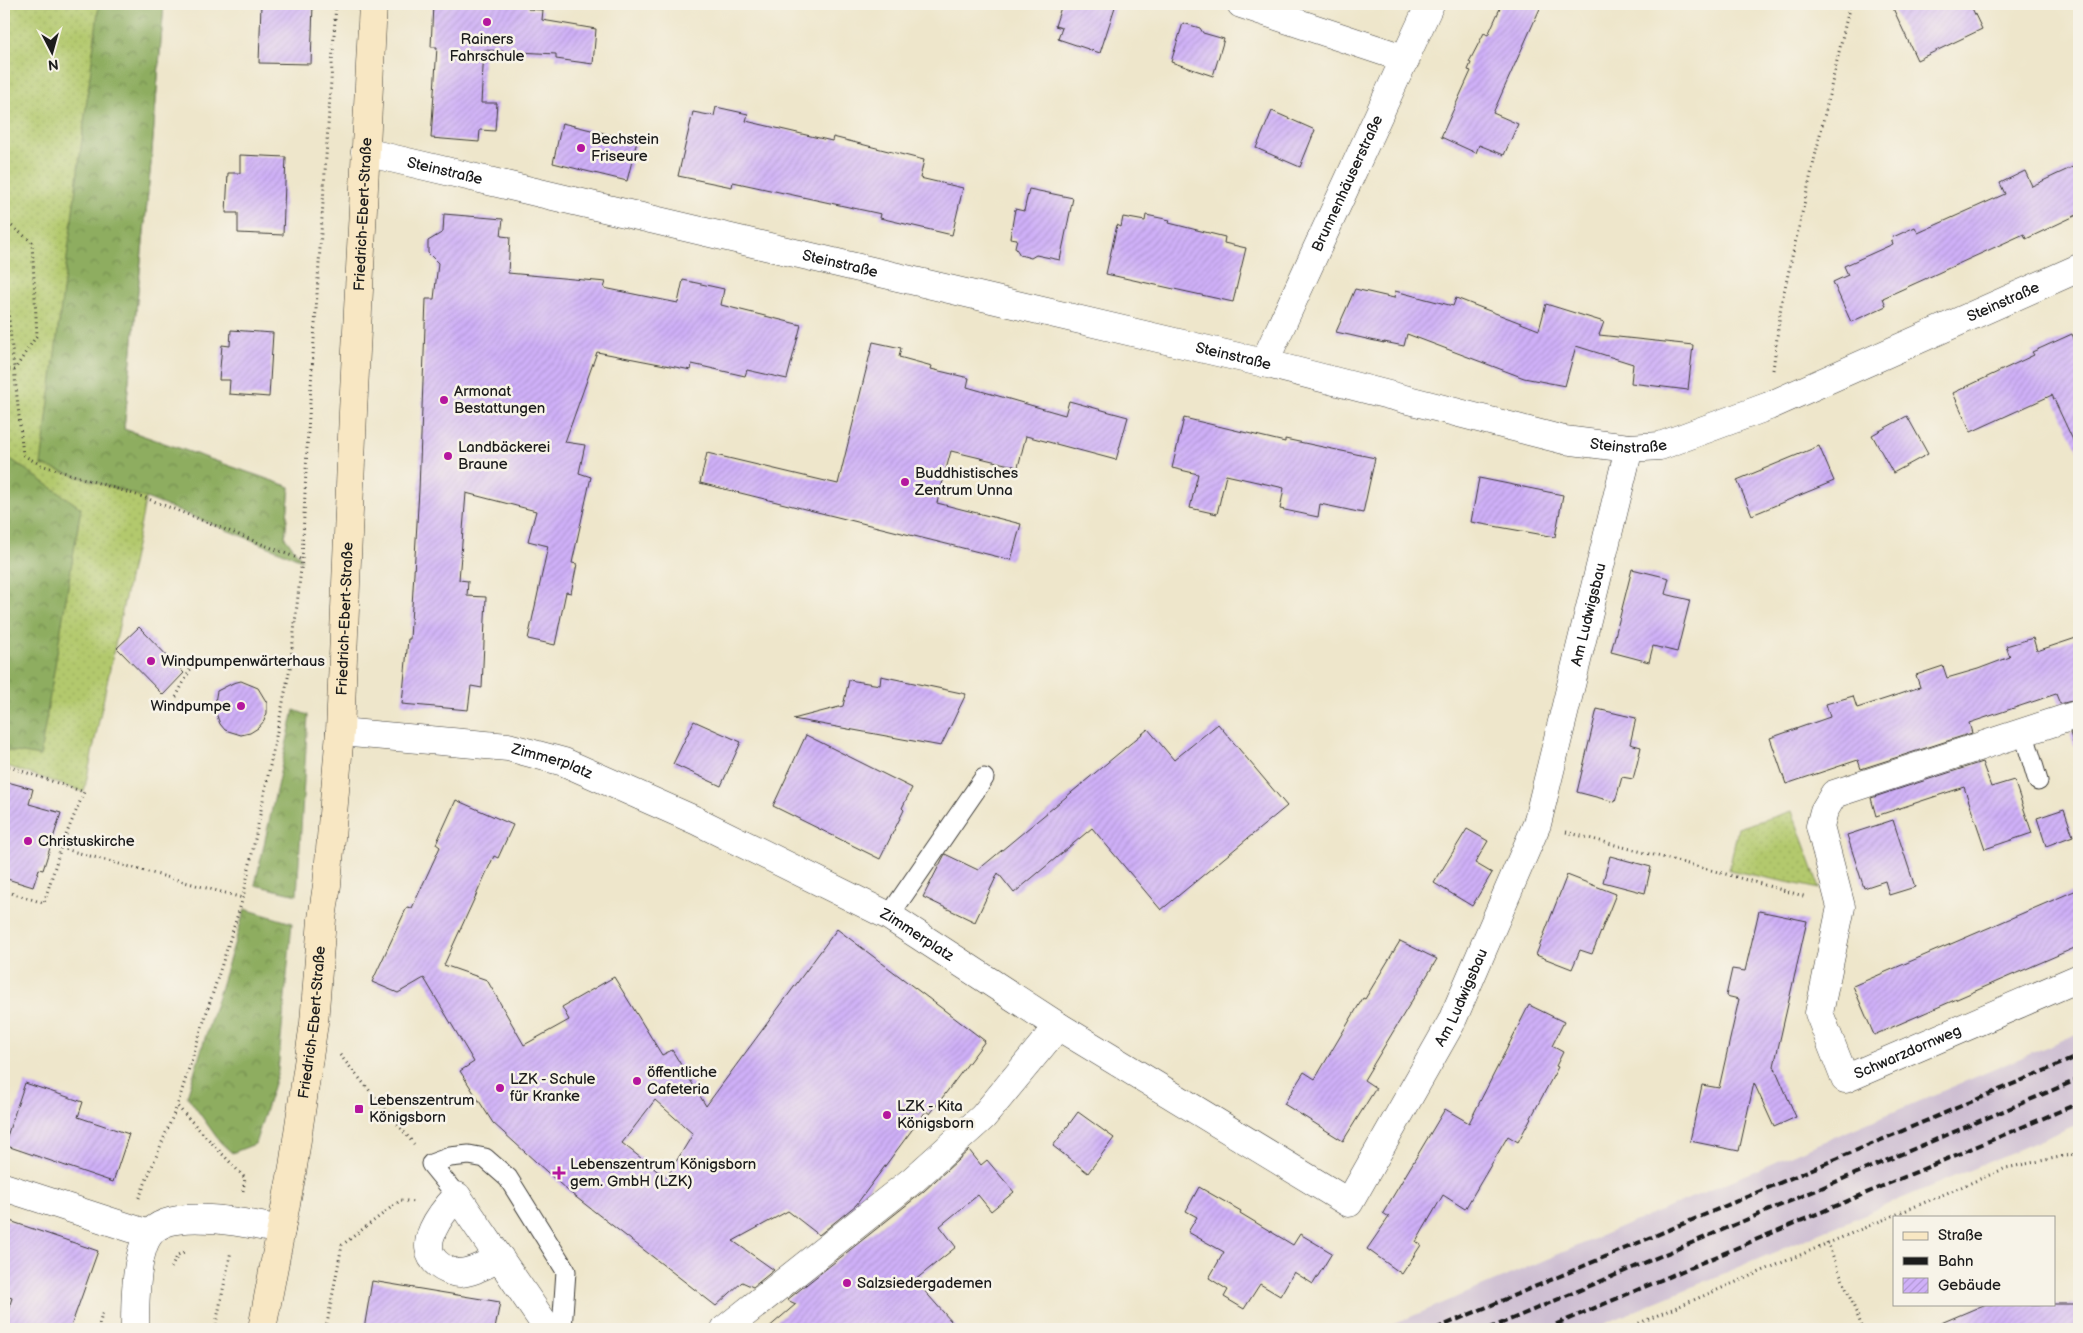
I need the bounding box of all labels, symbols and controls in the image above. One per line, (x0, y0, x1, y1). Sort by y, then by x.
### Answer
marker: Rainers Fahrschule (481, 16, 493, 28)
north arrow (28, 28, 78, 78)
place label: Rainers Fahrschule (450, 30, 525, 66)
text: N (47, 55, 59, 73)
street label: Brunnenhäuserstraße (1307, 112, 1387, 255)
place label: Bechstein Friseure (591, 130, 659, 166)
street label: Friedrich-Ebert-Straße (349, 137, 376, 291)
marker: Bechstein Friseure (575, 142, 587, 154)
street label: Steinstraße (405, 153, 485, 189)
street label: Steinstraße (800, 245, 880, 282)
street label: Steinstraße (1964, 277, 2042, 326)
street label: Steinstraße (1194, 338, 1273, 374)
place label: Armonat Bestattungen (454, 382, 545, 418)
marker: Armonat Bestattungen (438, 394, 450, 406)
street label: Steinstraße (1589, 434, 1670, 458)
place label: Landbäckerei Braune (458, 438, 550, 474)
marker: Landbäckerei Braune (442, 450, 454, 462)
place label: Buddhistisches Zentrum Unna (914, 464, 1019, 500)
marker: Buddhistisches Zentrum Unna (899, 476, 911, 488)
street label: Friedrich-Ebert-Straße (332, 542, 357, 696)
street label: Am Ludwigsbau (1566, 561, 1610, 668)
place label: Windpumpenwärterhaus (161, 652, 325, 671)
marker: Windpumpenwärterhaus (145, 655, 157, 667)
place label: Windpumpe (151, 697, 231, 716)
marker: Windpumpe (235, 700, 247, 712)
street label: Zimmerplatz (509, 739, 596, 783)
place label: Christuskirche (38, 832, 135, 851)
marker: Christuskirche (22, 835, 34, 847)
street label: Zimmerplatz (876, 903, 958, 966)
street label: Friedrich-Ebert-Straße (294, 945, 329, 1100)
street label: Am Ludwigsbau (1430, 945, 1492, 1050)
street label: Schwarzdornweg (1851, 1021, 1964, 1083)
place label: öffentliche Cafeteria (647, 1063, 717, 1099)
place label: LZK - Schule für Kranke (510, 1070, 595, 1106)
marker: öffentliche Cafeteria (631, 1075, 643, 1087)
marker: LZK - Schule für Kranke (494, 1082, 506, 1094)
place label: Lebenszentrum Königsborn (369, 1091, 474, 1127)
place label: LZK - Kita Königsborn (897, 1097, 974, 1133)
marker: Lebenszentrum Königsborn (353, 1103, 365, 1115)
marker: LZK - Kita Königsborn (881, 1109, 893, 1121)
place label: Lebenszentrum Königsborn gem. GmbH (LZK) (570, 1155, 756, 1191)
marker: Lebenszentrum Königsborn gem. GmbH (LZK) (552, 1166, 566, 1180)
legend (1893, 1216, 2056, 1306)
text: Straße (1938, 1226, 1983, 1245)
text: Bahn (1938, 1252, 1974, 1271)
place label: Salzsiedergademen (857, 1274, 992, 1293)
text: Gebäude (1938, 1276, 2001, 1295)
marker: Salzsiedergademen (841, 1277, 853, 1289)

